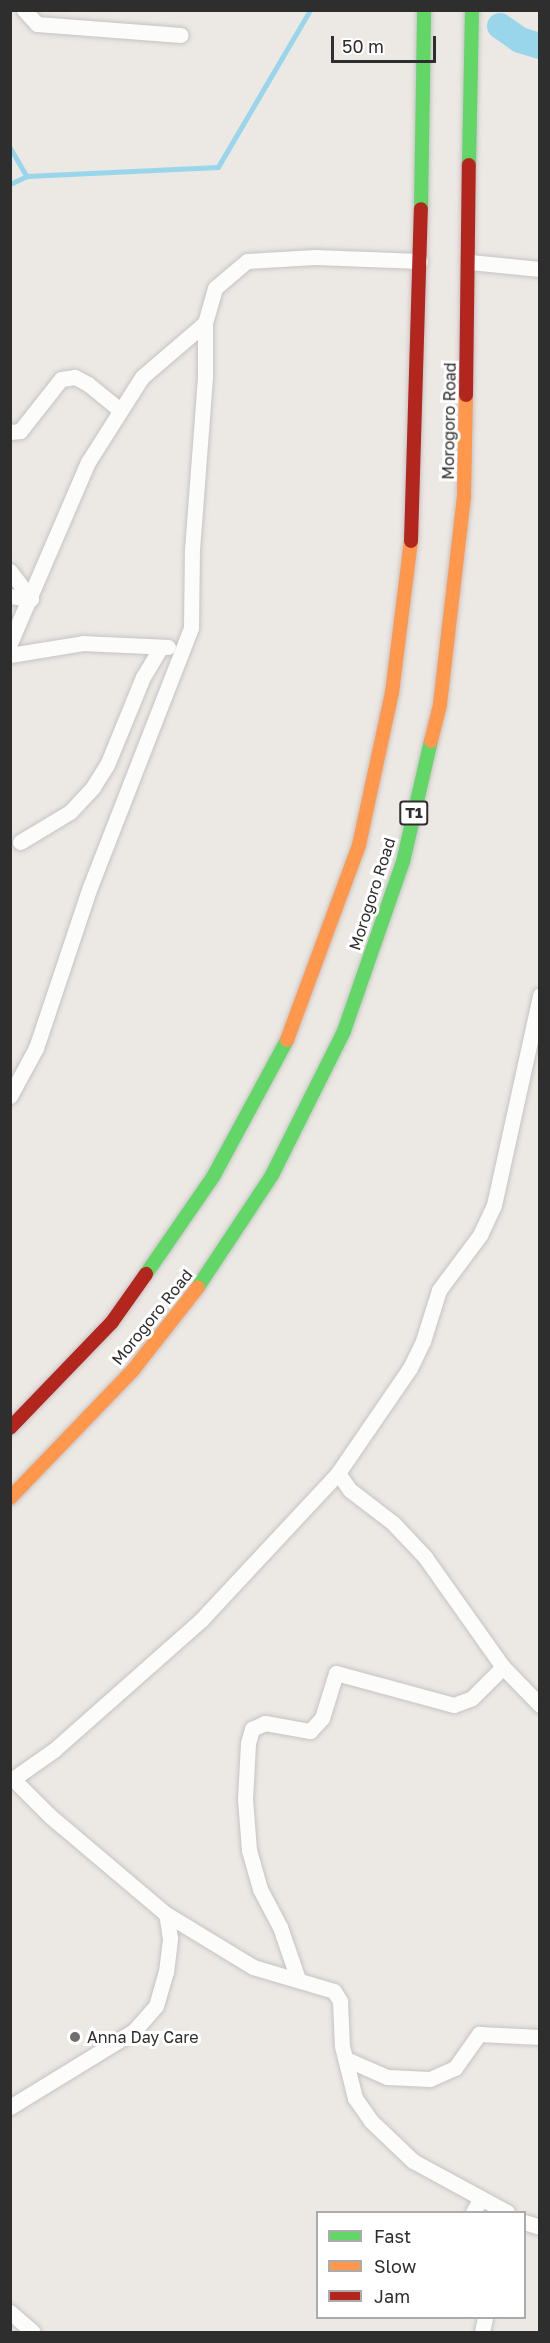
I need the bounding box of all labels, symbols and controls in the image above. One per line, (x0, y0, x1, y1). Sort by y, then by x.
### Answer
scale bar (334, 24, 439, 62)
text: 50 m (342, 35, 384, 57)
street label: Morogoro Road (438, 362, 460, 480)
road number: T1 (399, 801, 429, 825)
street label: Morogoro Road (345, 835, 399, 953)
street label: Morogoro Road (108, 1265, 196, 1369)
place label: Anna Day Care (87, 2027, 199, 2047)
marker: Anna Day Care (68, 2030, 82, 2044)
legend (316, 2211, 526, 2319)
text: Fast (374, 2225, 411, 2247)
text: Slow (374, 2255, 416, 2277)
text: Jam (374, 2285, 410, 2307)

